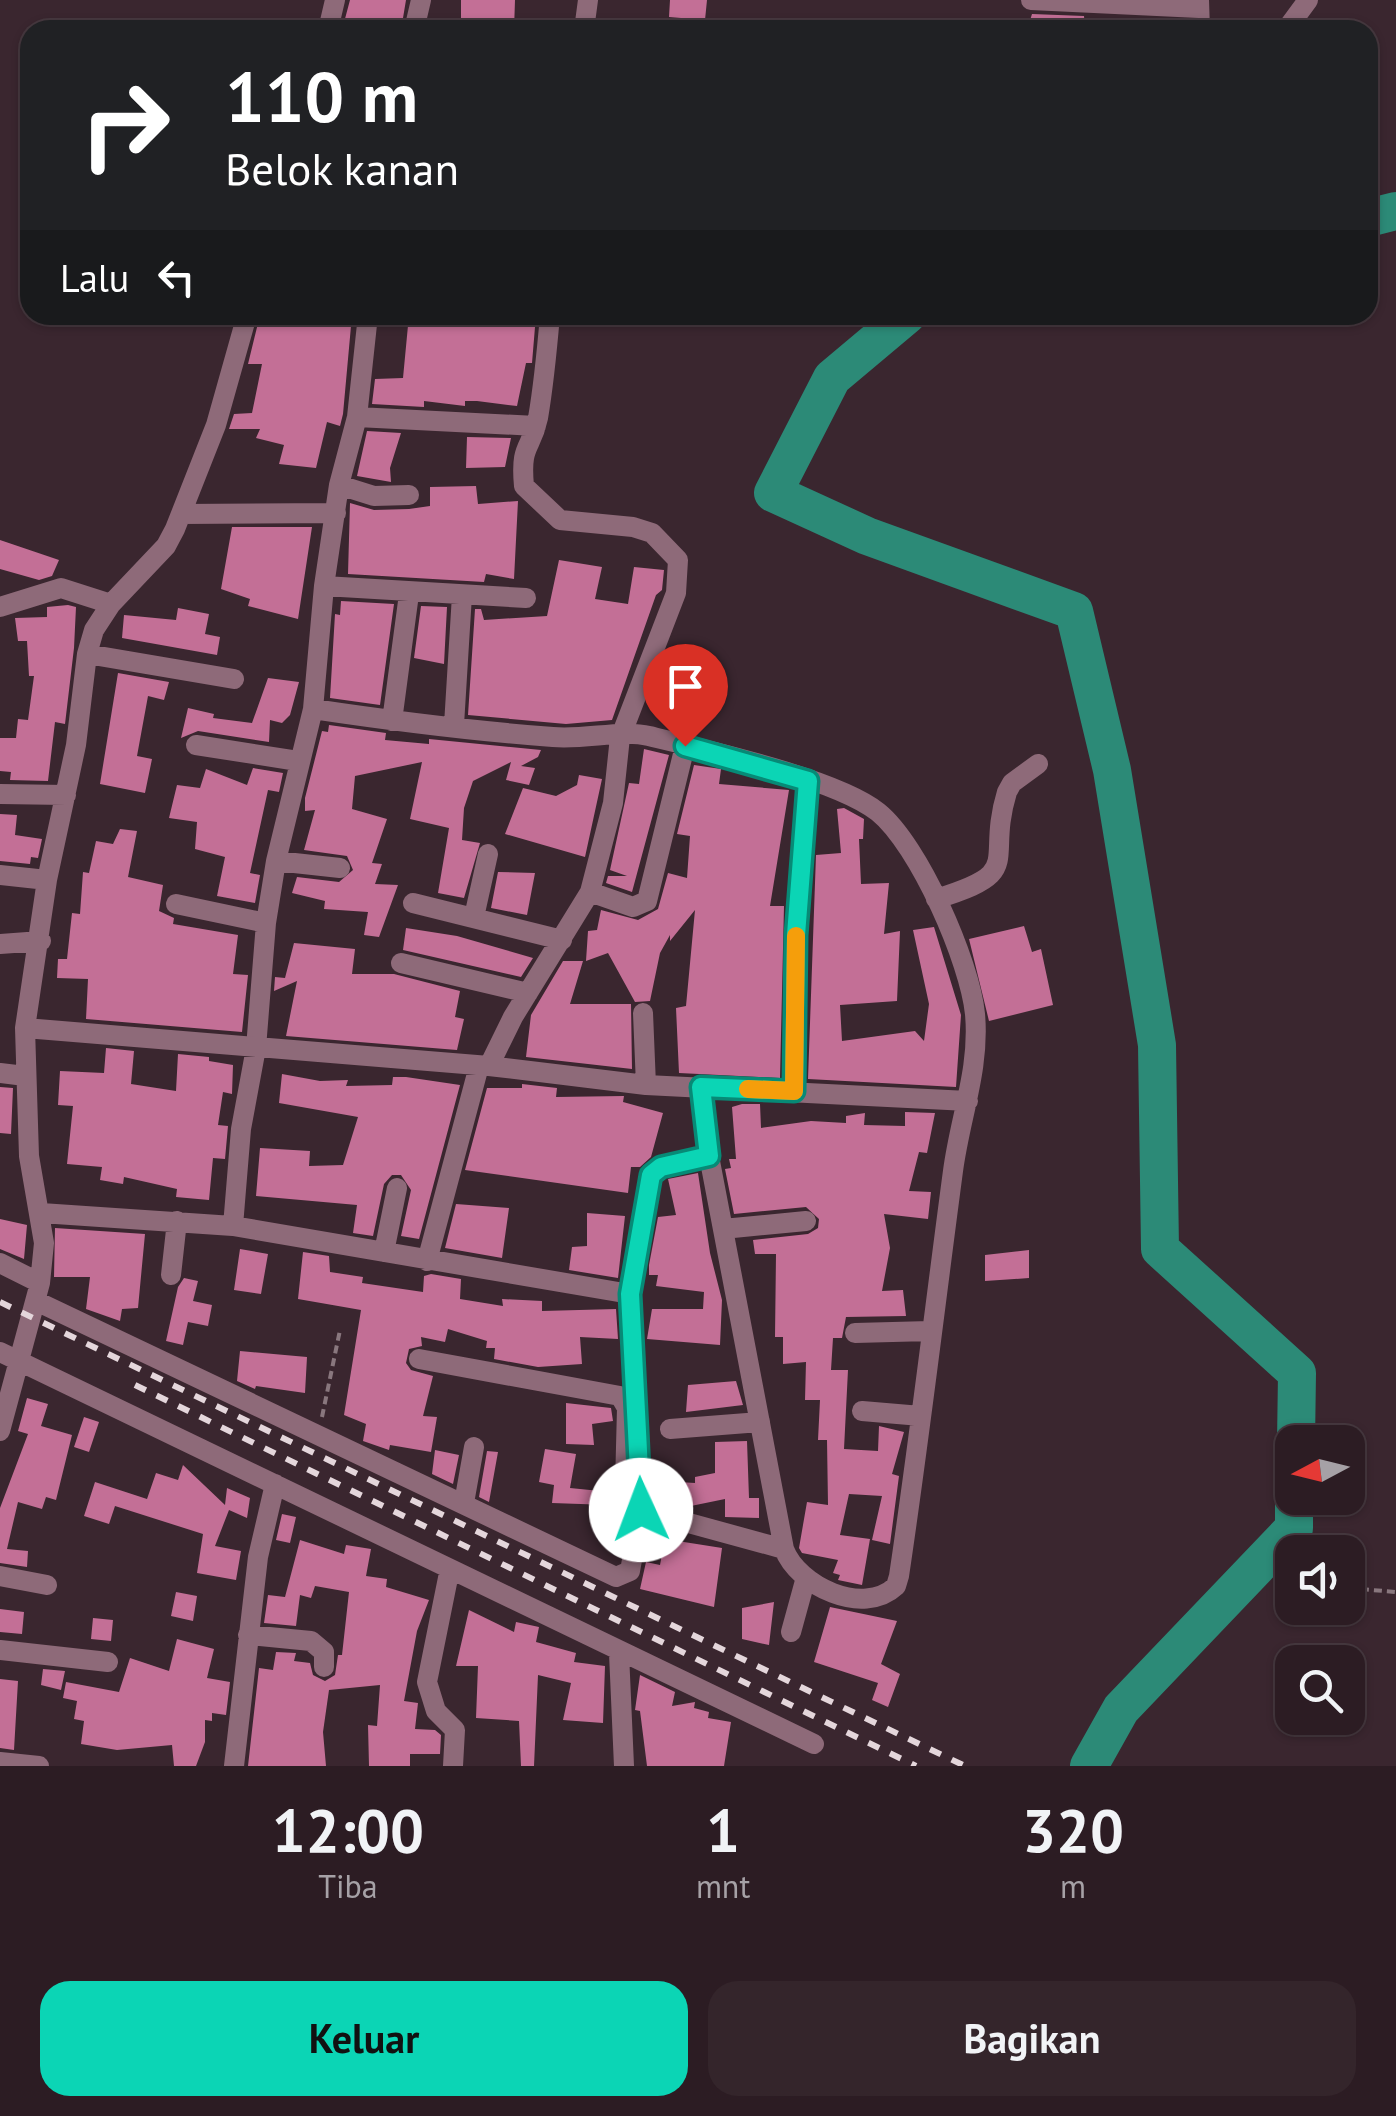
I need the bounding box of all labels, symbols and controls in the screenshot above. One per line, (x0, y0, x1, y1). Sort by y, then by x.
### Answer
text: 110 m (225, 51, 418, 141)
icon: right (60, 60, 190, 190)
text: Belok kanan (225, 139, 459, 197)
icon: left (149, 250, 204, 305)
text: Lalu (60, 253, 129, 302)
pin (643, 644, 728, 747)
icon: arrive (658, 659, 713, 714)
north arrow (1275, 1425, 1365, 1515)
map controls (1275, 1425, 1365, 1735)
position arrow (589, 1458, 693, 1562)
button: sound (1275, 1535, 1365, 1625)
button: search (1275, 1645, 1365, 1735)
text: 12:00 (272, 1791, 424, 1869)
text: 1 (706, 1791, 740, 1869)
text: 320 (1022, 1791, 1124, 1869)
text: Tiba (318, 1865, 378, 1907)
text: mnt (696, 1865, 750, 1907)
text: m (1060, 1865, 1086, 1907)
button: Keluar (40, 1981, 688, 2096)
button: Bagikan (708, 1981, 1356, 2096)

